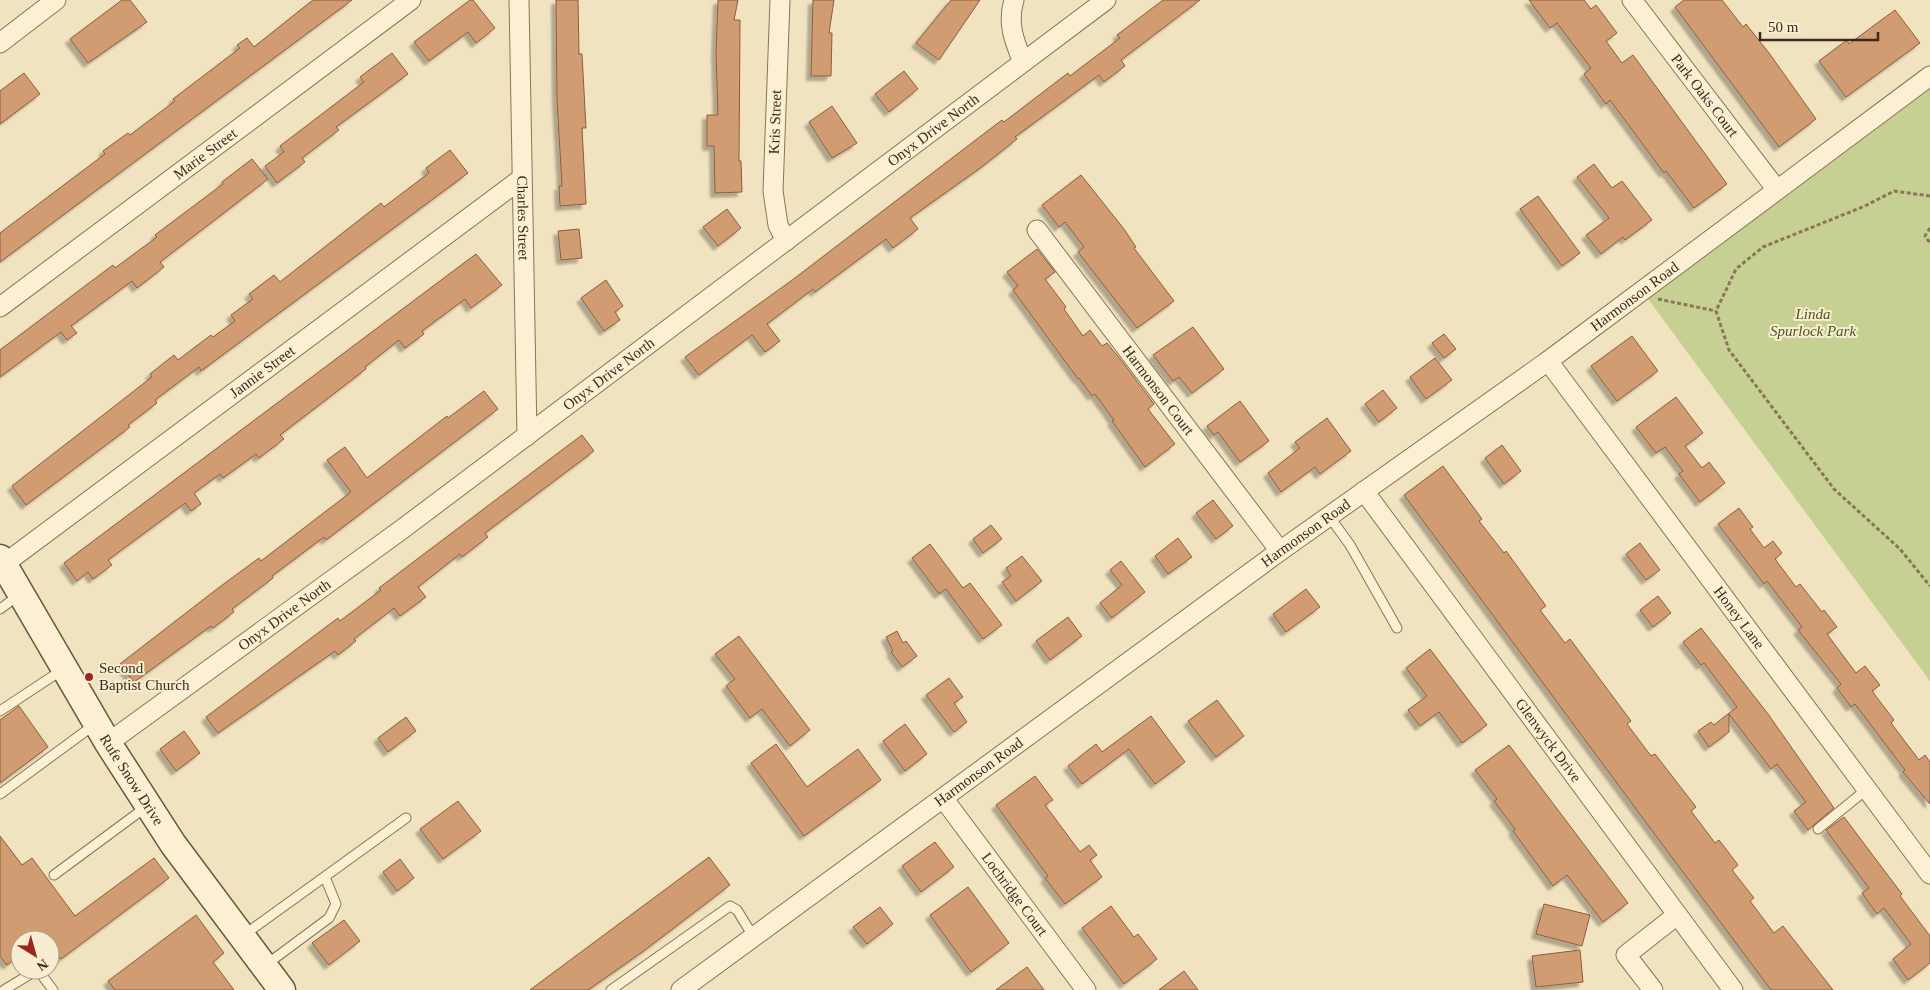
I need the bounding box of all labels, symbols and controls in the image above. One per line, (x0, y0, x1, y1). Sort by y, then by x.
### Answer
scale bar (1760, 10, 1878, 42)
text: 50 m (1768, 19, 1799, 35)
street label: Park Oaks Court (1668, 51, 1742, 141)
street label: Kris Street (766, 89, 784, 155)
street label: Onyx Drive North (884, 90, 982, 169)
street label: Marie Street (170, 125, 240, 183)
street label: Charles Street (514, 175, 532, 261)
street label: Harmonson Road (1587, 258, 1682, 334)
park label: Linda Spurlock Park (1770, 306, 1856, 339)
street label: Onyx Drive North (560, 334, 658, 413)
street label: Jannie Street (227, 342, 299, 401)
street label: Harmonson Court (1119, 342, 1198, 439)
street label: Harmonson Road (1258, 496, 1354, 570)
street label: Onyx Drive North (235, 576, 334, 654)
street label: Honey Lane (1711, 583, 1768, 652)
place label: Second Baptist Church (99, 660, 190, 693)
marker: Second Baptist Church (83, 671, 95, 683)
street label: Glenwyck Drive (1512, 695, 1585, 785)
street label: Rufe Snow Drive (97, 731, 167, 829)
street label: Harmonson Road (931, 734, 1026, 809)
street label: Lochridge Court (979, 850, 1051, 940)
north arrow (10, 930, 60, 980)
text: N (34, 956, 51, 974)

